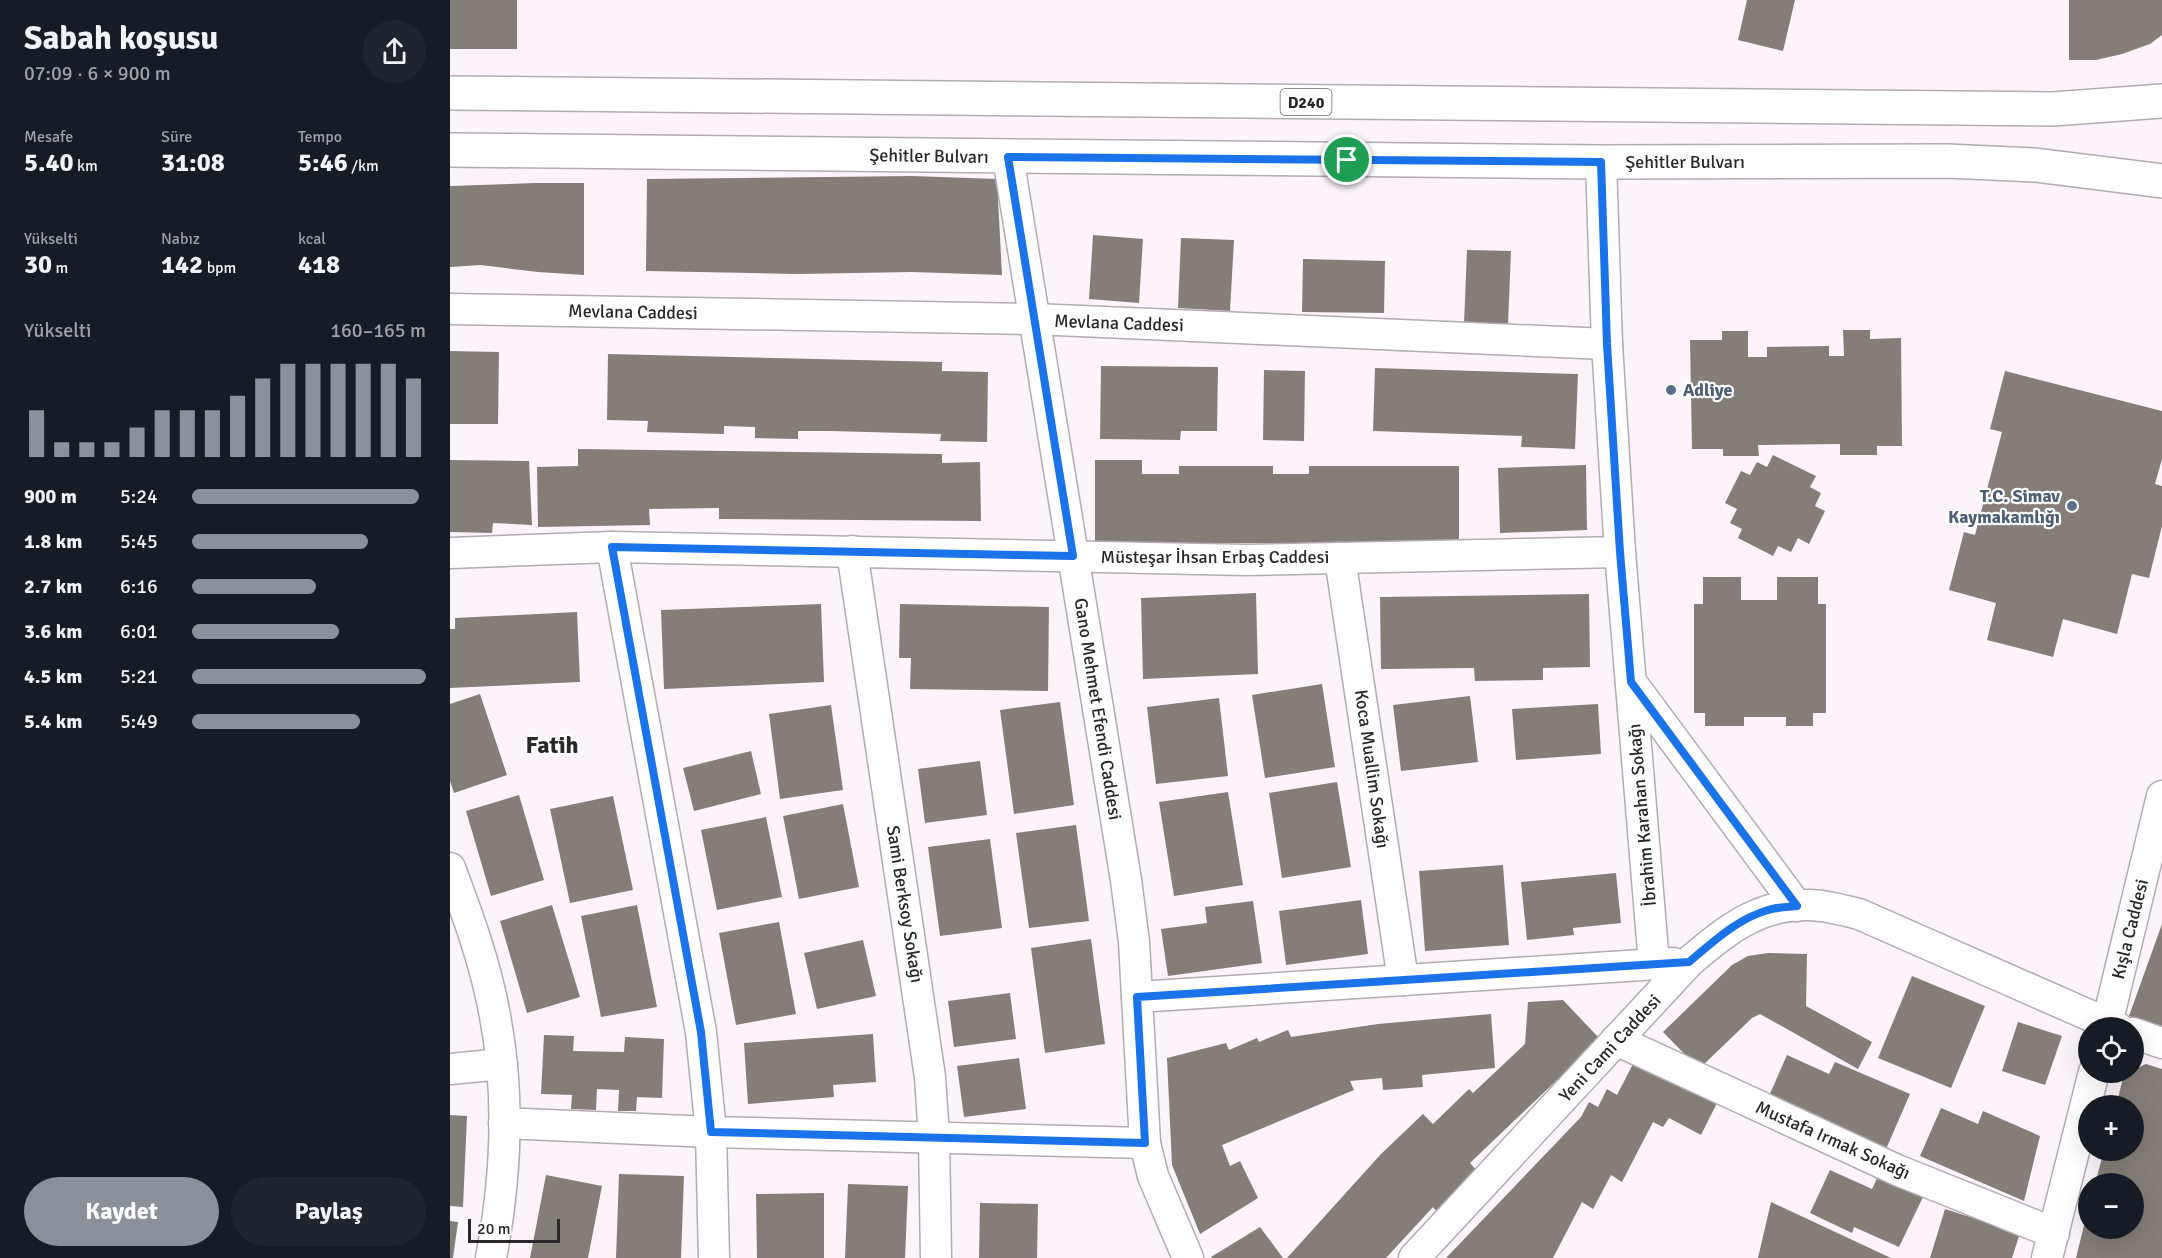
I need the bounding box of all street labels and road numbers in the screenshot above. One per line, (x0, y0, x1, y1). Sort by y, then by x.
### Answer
road number: D240 (1280, 89, 1332, 115)
street label: Şehitler Bulvarı (869, 144, 989, 168)
street label: Şehitler Bulvarı (1625, 151, 1745, 173)
street label: Mevlana Caddesi (568, 300, 698, 324)
street label: Mevlana Caddesi (1054, 310, 1184, 336)
street label: Müsteşar İhsan Erbaş Caddesi (1101, 546, 1329, 568)
street label: Gano Mehmet Efendi Caddesi (1070, 596, 1126, 822)
street label: Koca Muallim Sokağı (1350, 688, 1394, 850)
street label: İbrahim Karahan Sokağı (1623, 723, 1661, 907)
street label: Sami Berksoy Sokağı (882, 824, 928, 984)
street label: Kışla Caddesi (2107, 877, 2153, 981)
street label: Yeni Cami Caddesi (1554, 990, 1666, 1106)
street label: Mustafa Irmak Sokağı (1752, 1096, 1914, 1184)

